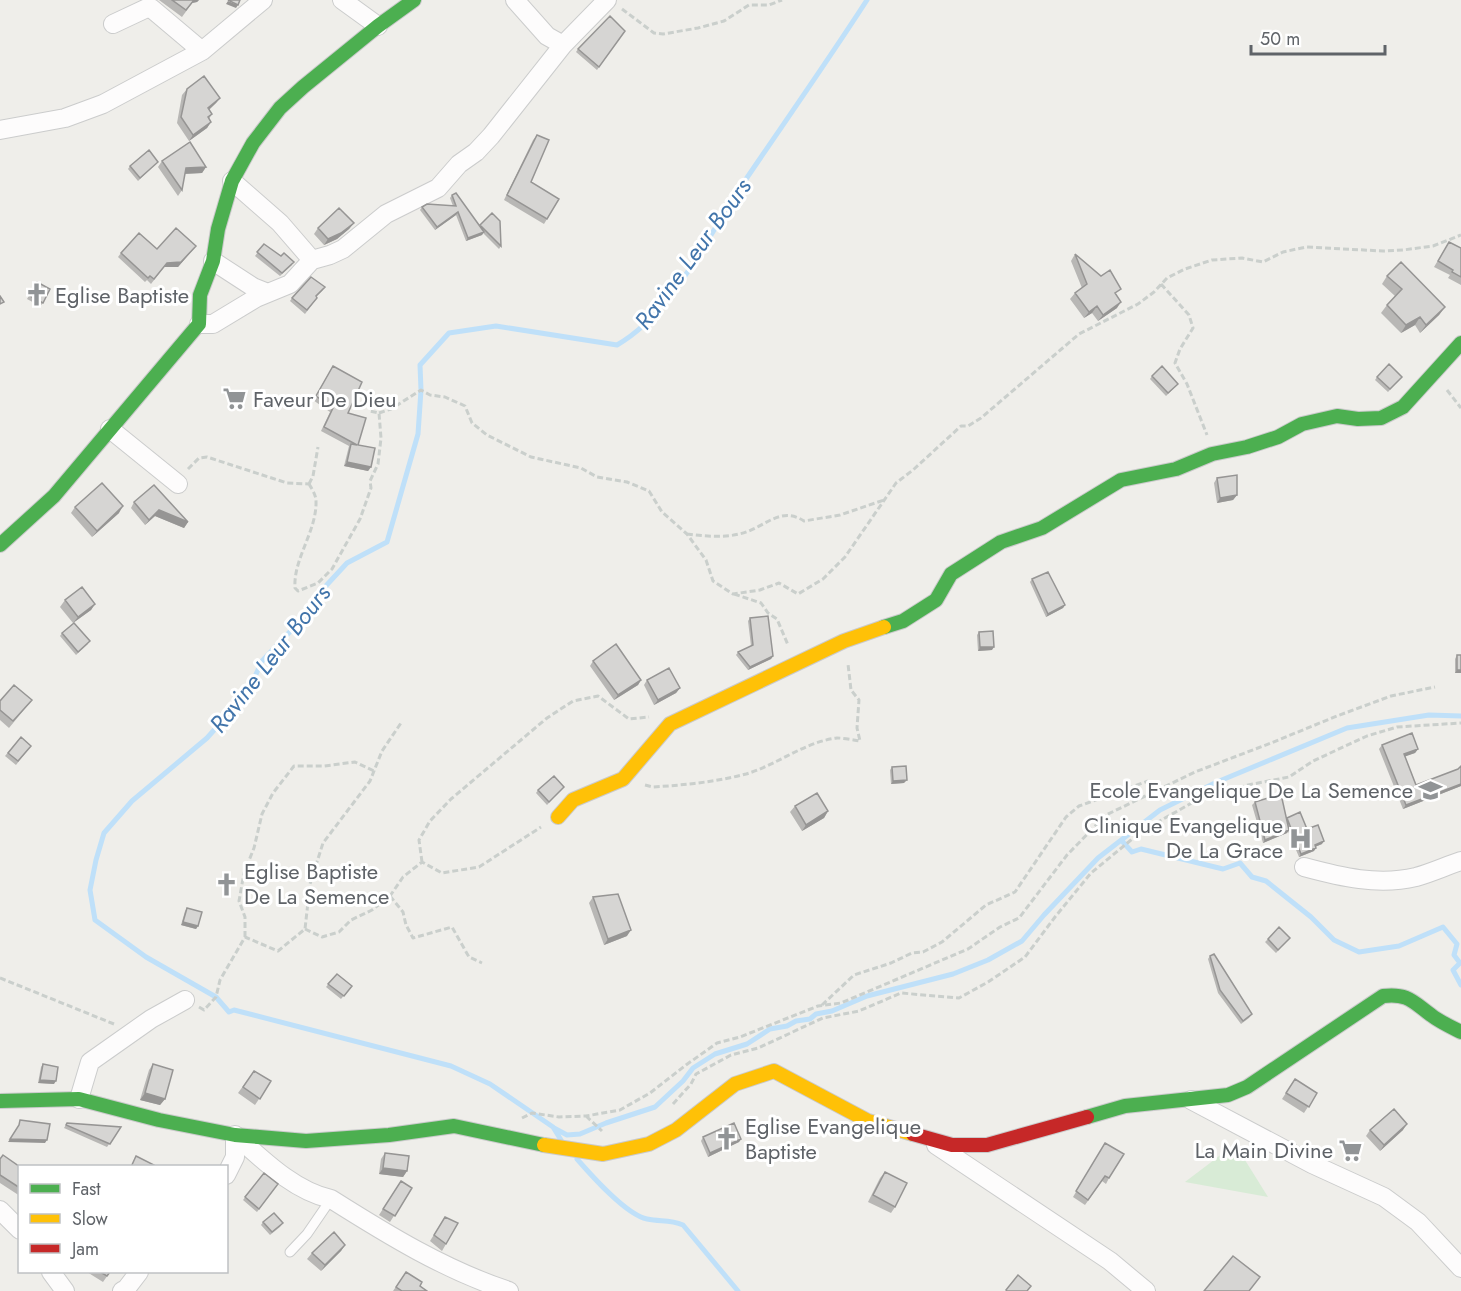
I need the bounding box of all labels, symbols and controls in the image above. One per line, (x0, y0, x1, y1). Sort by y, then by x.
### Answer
scale bar (1251, 18, 1384, 56)
text: 50 m (1260, 26, 1300, 52)
water label: Ravine Leur Bours (626, 170, 760, 336)
place label: Eglise Baptiste (55, 279, 189, 311)
church icon: Eglise Baptiste (24, 282, 50, 308)
place label: Faveur De Dieu (253, 383, 397, 415)
supermarket icon: Faveur De Dieu (222, 386, 248, 412)
water label: Ravine Leur Bours (201, 577, 339, 740)
place label: Ecole Evangelique De La Semence (1090, 774, 1413, 806)
school or university icon: Ecole Evangelique De La Semence (1418, 777, 1444, 803)
place label: Clinique Evangelique De La Grace (1084, 809, 1283, 866)
hospital icon: Clinique Evangelique De La Grace (1288, 825, 1314, 851)
place label: Eglise Baptiste De La Semence (244, 855, 389, 912)
church icon: Eglise Baptiste De La Semence (213, 871, 239, 897)
place label: Eglise Evangelique Baptiste (745, 1110, 921, 1167)
church icon: Eglise Evangelique Baptiste (714, 1126, 740, 1152)
place label: La Main Divine (1195, 1134, 1333, 1166)
supermarket icon: La Main Divine (1338, 1137, 1364, 1163)
legend (18, 1165, 228, 1273)
text: Fast (72, 1176, 101, 1202)
text: Slow (72, 1206, 109, 1232)
text: Jam (70, 1236, 99, 1262)

